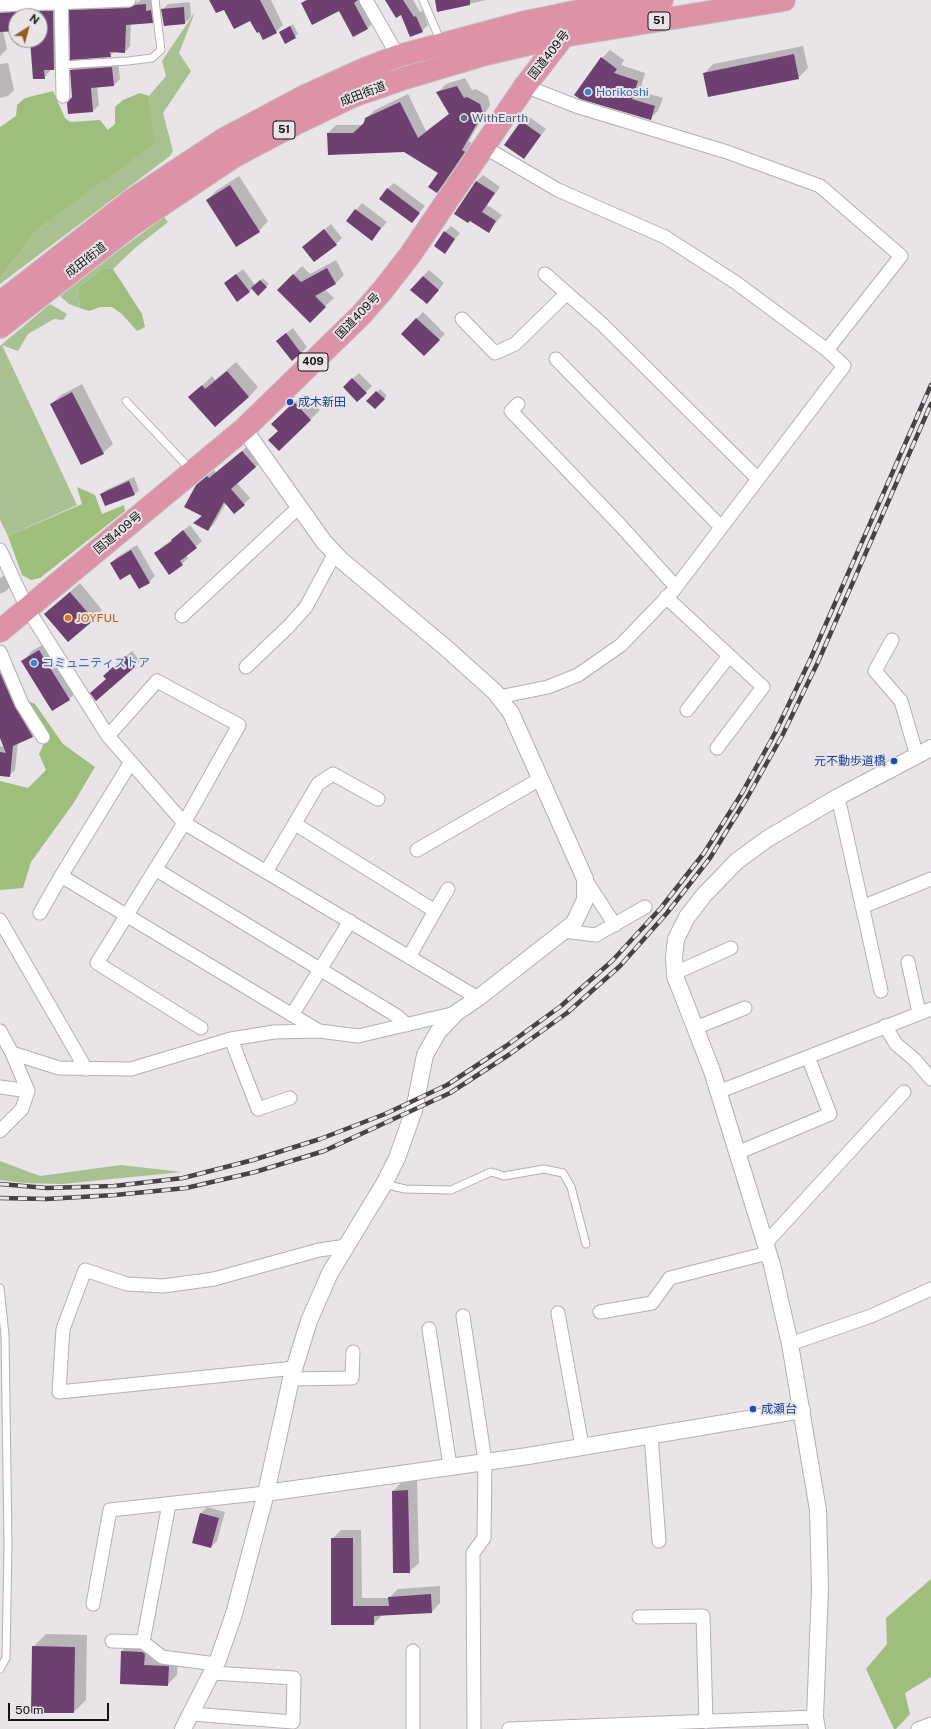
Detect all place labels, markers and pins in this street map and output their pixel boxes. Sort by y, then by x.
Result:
place label: Horikoshi [596,85,649,99]
marker: Horikoshi [583,87,593,97]
place label: WithEarth [472,111,528,125]
marker: WithEarth [459,113,469,123]
place label: 成木新田 [298,395,346,409]
marker: 成木新田 [285,397,295,407]
place label: JOYFUL [76,611,119,625]
marker: JOYFUL [63,613,73,623]
place label: コミュニティストア [42,656,150,670]
marker: コミュニティストア [29,658,39,668]
place label: 元不動歩道橋 [814,754,886,768]
marker: 元不動歩道橋 [889,756,899,766]
place label: 成瀬台 [761,1402,797,1416]
marker: 成瀬台 [748,1404,758,1414]

